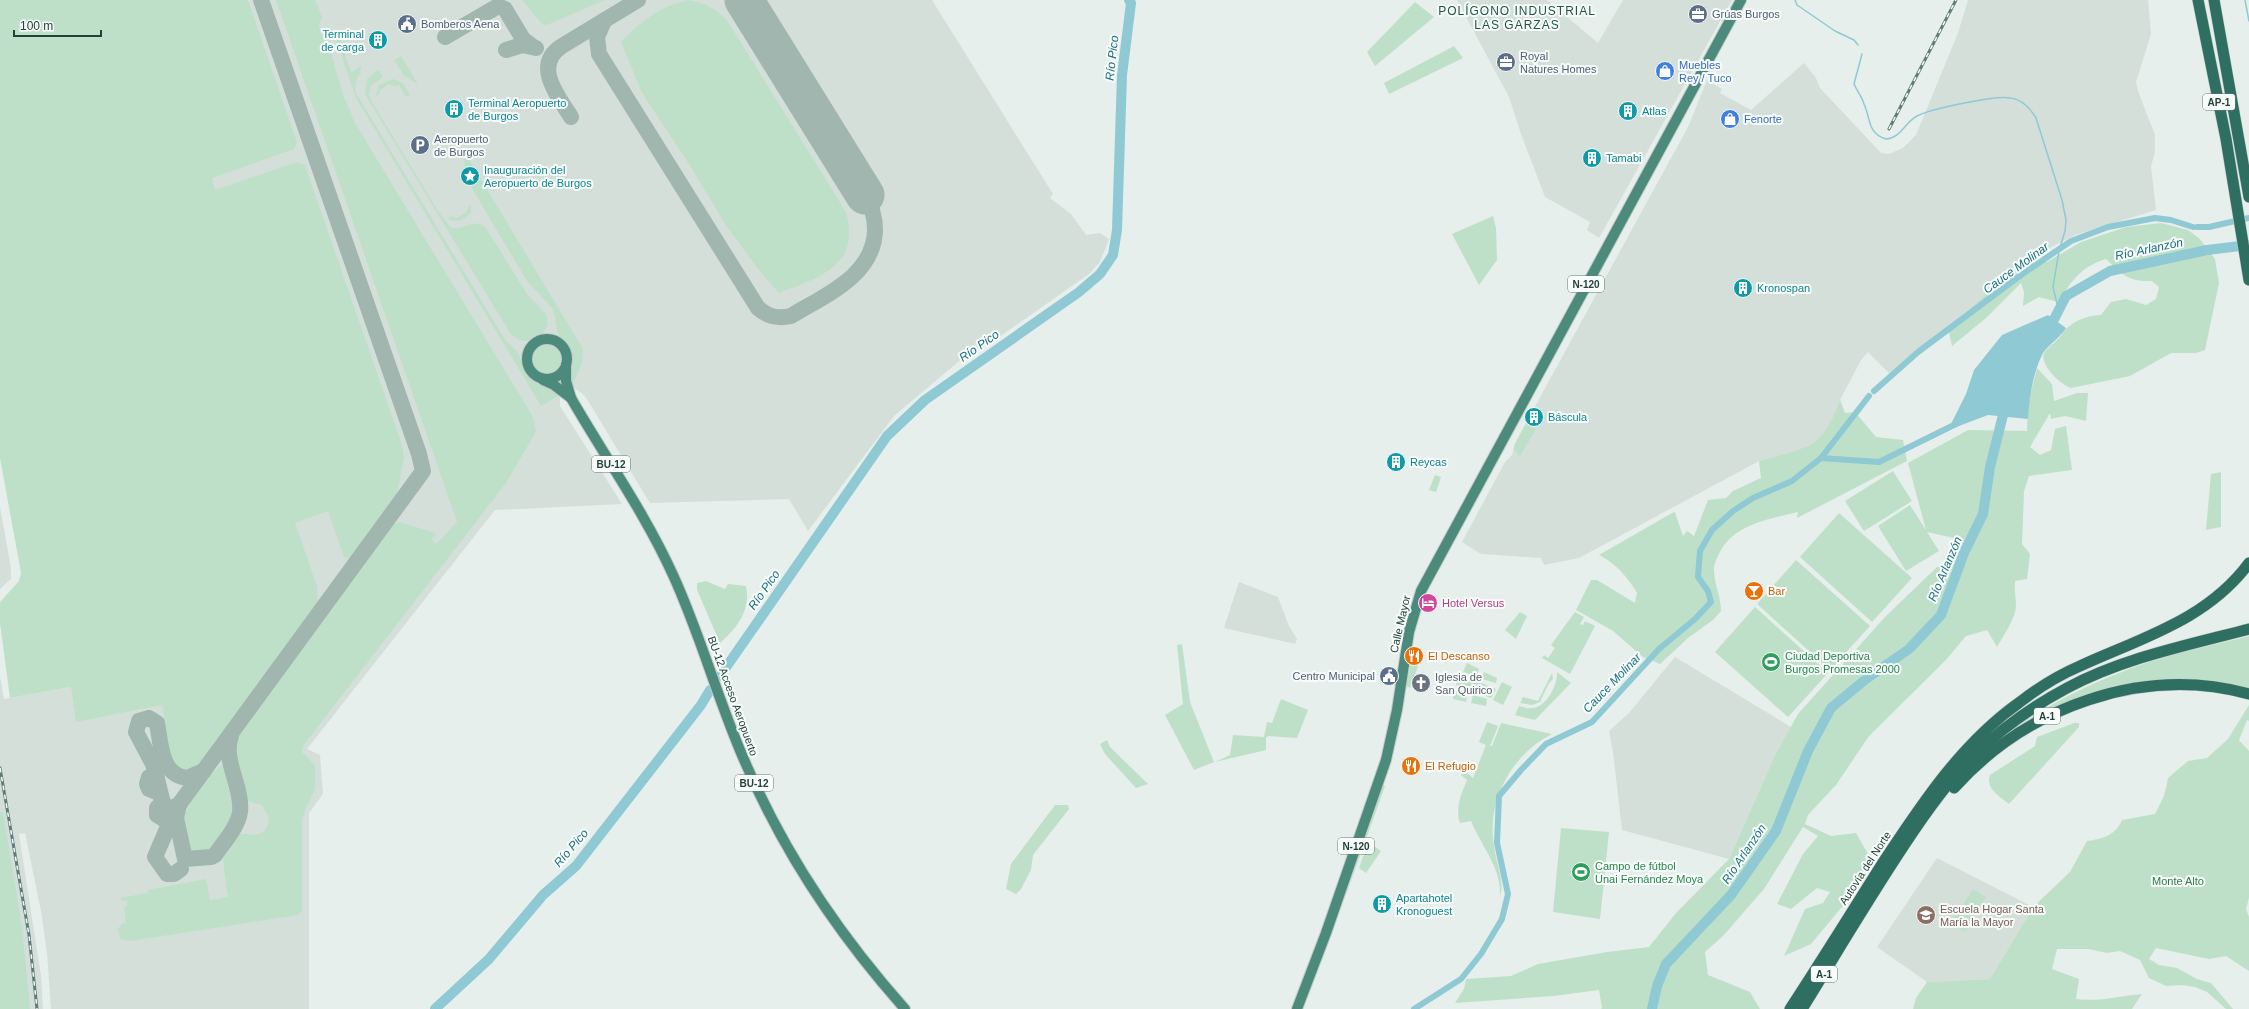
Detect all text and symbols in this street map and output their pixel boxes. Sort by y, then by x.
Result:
district label: POLÍGONO INDUSTRIAL LAS GARZAS [1438,3,1596,32]
office icon: Grúas Burgos [1687,3,1709,25]
place label: Grúas Burgos [1712,8,1780,20]
scale bar [14,12,101,38]
public building icon: Bomberos Aena [396,13,418,35]
place label: Bomberos Aena [421,18,500,30]
text: 100 m [20,19,53,33]
place label: Terminal de carga [321,28,365,53]
building icon: Terminal de carga [367,29,389,51]
water label: Río Pico [1103,34,1121,81]
place label: Royal Natures Homes [1520,50,1597,75]
office icon: Royal Natures Homes [1495,51,1517,73]
place label: Muebles Rey / Tuco [1679,59,1732,84]
shop icon: Muebles Rey / Tuco [1654,60,1676,82]
road number: AP-1 [2203,94,2235,110]
place label: Terminal Aeropuerto de Burgos [468,97,566,122]
building icon: Terminal Aeropuerto de Burgos [443,98,465,120]
building icon: Atlas [1617,100,1639,122]
place label: Atlas [1642,105,1667,117]
shop icon: Fenorte [1719,108,1741,130]
place label: Fenorte [1744,113,1782,125]
place label: Aeropuerto de Burgos [434,133,488,158]
parking icon: Aeropuerto de Burgos [409,134,431,156]
building icon: Tamabi [1581,147,1603,169]
place label: Tamabi [1606,152,1641,164]
place label: Inauguración del Aeropuerto de Burgos [484,164,592,189]
place icon: Inauguración del Aeropuerto de Burgos [459,165,481,187]
water label: Río Arlanzón [2114,235,2184,263]
water label: Cauce Molinar [1981,239,2052,296]
road number: N-120 [1568,276,1604,292]
building icon: Kronospan [1732,277,1754,299]
place label: Kronospan [1757,282,1810,294]
water label: Río Pico [956,327,1002,365]
building icon: Báscula [1523,406,1545,428]
place label: Báscula [1548,411,1588,423]
building icon: Reycas [1385,451,1407,473]
road number: BU-12 [592,456,630,472]
place label: Reycas [1410,456,1447,468]
water label: Río Arlanzón [1925,534,1965,603]
water label: Río Pico [745,567,783,613]
bar icon: Bar [1743,580,1765,602]
place label: Bar [1768,585,1785,597]
hotel icon: Hotel Versus [1417,592,1439,614]
street label: Calle Mayor [1388,594,1413,654]
place label: Hotel Versus [1442,597,1505,609]
street label: BU-12 Acceso Aeropuerto [706,634,760,758]
restaurant icon: El Descanso [1403,645,1425,667]
place label: El Descanso [1428,650,1490,662]
water label: Cauce Molinar [1580,650,1645,716]
place label: Ciudad Deportiva Burgos Promesas 2000 [1785,650,1900,675]
sports icon: Ciudad Deportiva Burgos Promesas 2000 [1760,651,1782,673]
public building icon: Centro Municipal [1378,665,1400,687]
place label: Centro Municipal [1292,670,1375,682]
place label: Iglesia de San Quirico [1435,671,1492,696]
church icon: Iglesia de San Quirico [1410,672,1432,694]
road number: A-1 [2034,708,2060,724]
restaurant icon: El Refugio [1400,755,1422,777]
place label: El Refugio [1425,760,1476,772]
road number: BU-12 [735,775,773,791]
water label: Río Arlanzón [1719,821,1769,886]
water label: Río Pico [551,826,591,870]
street label: Autovía del Norte [1837,829,1893,907]
road number: N-120 [1338,838,1374,854]
place label: Campo de fútbol Unai Fernández Moya [1595,860,1704,885]
sports icon: Campo de fútbol Unai Fernández Moya [1570,861,1592,883]
park label: Monte Alto [2152,875,2204,887]
place label: Apartahotel Kronoguest [1396,892,1452,917]
building icon: Apartahotel Kronoguest [1371,893,1393,915]
place label: Escuela Hogar Santa María la Mayor [1940,903,2045,928]
school or university icon: Escuela Hogar Santa María la Mayor [1915,904,1937,926]
road number: A-1 [1811,966,1837,982]

